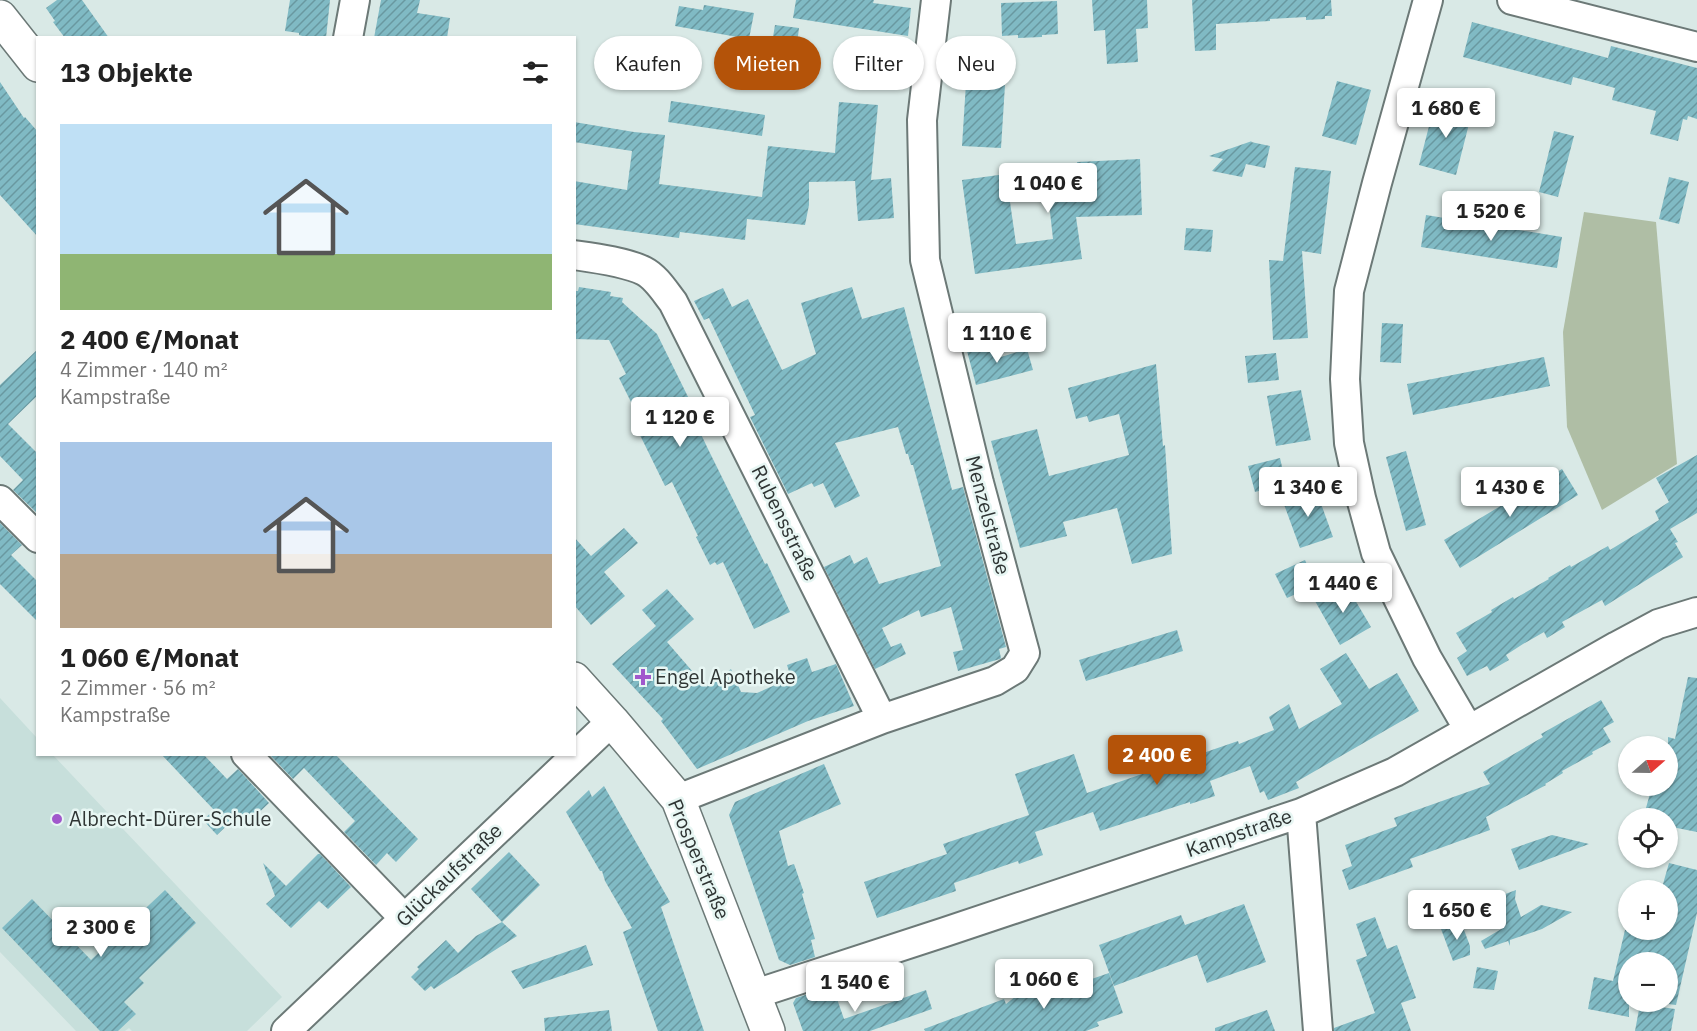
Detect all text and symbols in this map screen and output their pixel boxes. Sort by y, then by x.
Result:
chip: Kaufen [594,36,702,90]
chip: Mieten [714,36,821,90]
chip: Filter [833,36,924,90]
chip: Neu [936,36,1016,90]
text: 13 Objekte [60,55,193,89]
icon: filters [519,56,552,89]
pin: 1 680 € [1391,88,1501,139]
text: 1 680 € [1411,94,1481,121]
icon: home [252,163,360,271]
pin: 1 040 € [993,163,1103,214]
text: 1 040 € [1013,169,1083,196]
pin: 1 520 € [1436,191,1546,242]
text: 1 520 € [1456,197,1526,224]
pin: 1 110 € [942,313,1052,364]
text: 1 110 € [962,319,1032,346]
text: 2 400 €/Monat [60,322,239,356]
text: 4 Zimmer · 140 m² [60,356,228,383]
text: Kampstraße [60,383,170,410]
pin: 1 120 € [625,397,735,448]
text: 1 120 € [645,403,715,430]
street label: Menzelstraße [960,452,1017,578]
street label: Rubensstraße [746,460,825,585]
pin: 1 340 € [1253,467,1363,518]
pin: 1 430 € [1455,467,1565,518]
text: 1 340 € [1273,473,1343,500]
text: 1 430 € [1475,473,1545,500]
icon: home [252,481,360,589]
pin: 1 440 € [1288,563,1398,614]
text: 1 440 € [1308,569,1378,596]
text: 1 060 €/Monat [60,640,239,674]
place label: Engel Apotheke [655,663,796,690]
marker: Engel Apotheke [636,670,650,684]
text: 2 Zimmer · 56 m² [60,674,216,701]
text: Kampstraße [60,701,170,728]
pin: 2 400 € [1102,735,1212,786]
north arrow [1618,736,1678,796]
map controls [1618,736,1678,1012]
text: 2 400 € [1122,741,1192,768]
street label: Prosperstraße [662,794,737,923]
street label: Kampstraße [1182,802,1295,863]
place label: Albrecht-Dürer-Schule [69,805,271,832]
button: locate [1618,808,1678,868]
marker: Albrecht-Dürer-Schule [50,812,64,826]
street label: Glückaufstraße [390,817,508,932]
button: + [1618,880,1678,940]
pin: 1 650 € [1402,890,1512,941]
text: 1 650 € [1422,896,1492,923]
pin: 2 300 € [46,907,156,958]
text: 2 300 € [66,913,136,940]
button: − [1618,952,1678,1012]
pin: 1 060 € [989,959,1099,1010]
pin: 1 540 € [800,962,910,1013]
text: 1 060 € [1009,965,1079,992]
text: 1 540 € [820,968,890,995]

